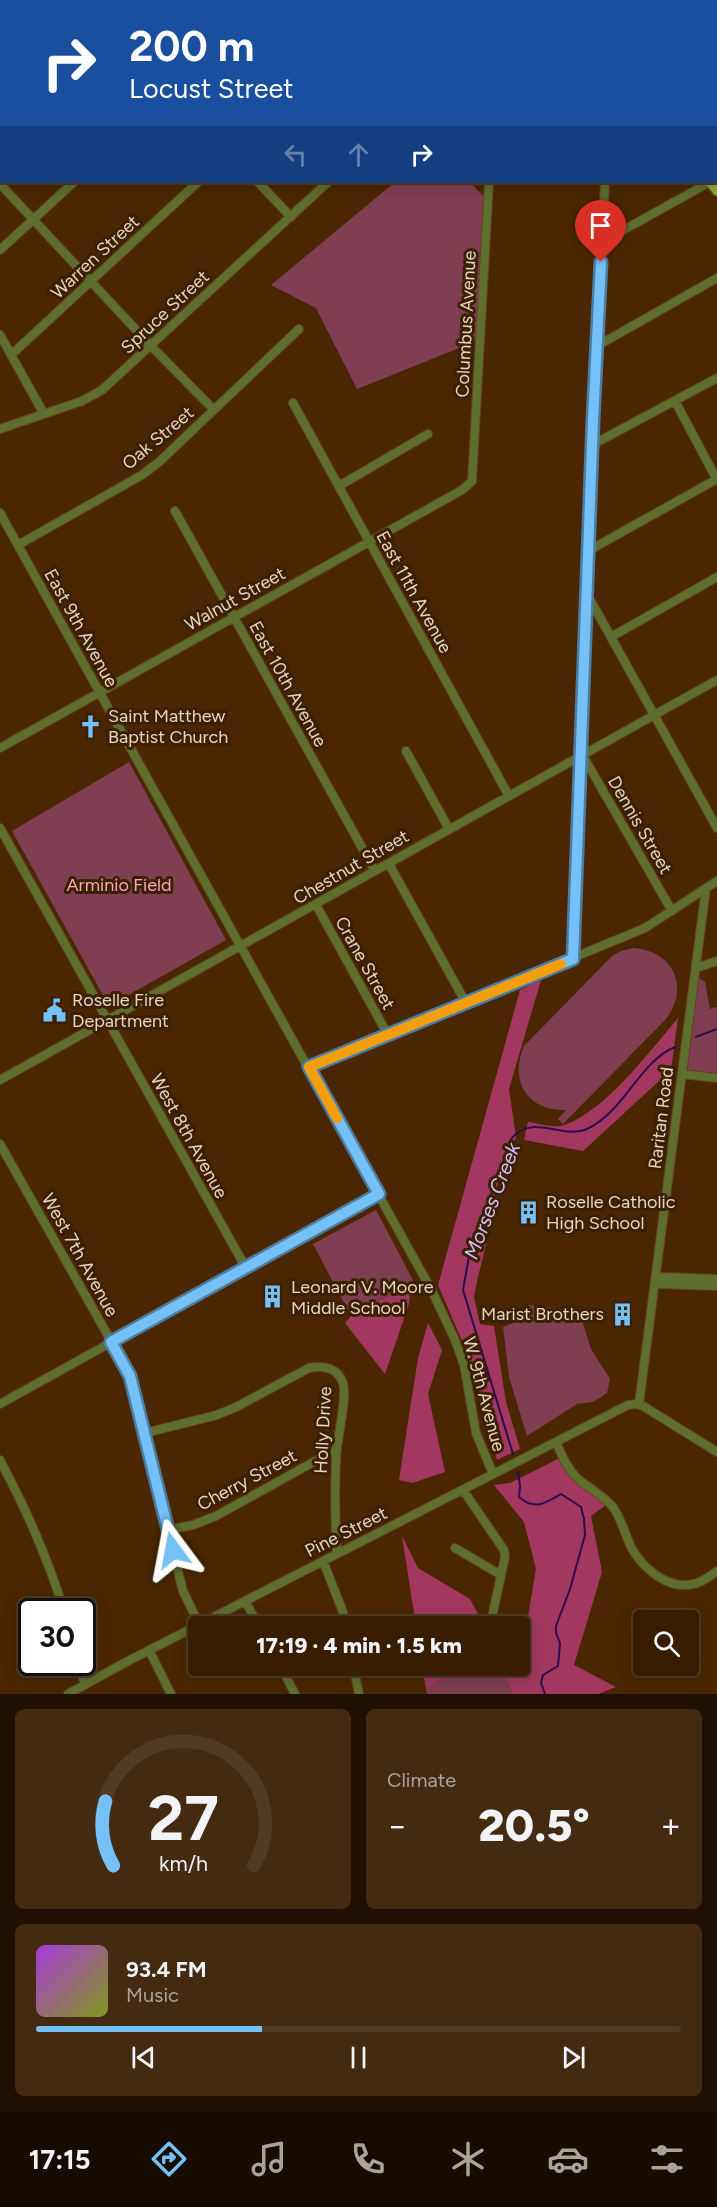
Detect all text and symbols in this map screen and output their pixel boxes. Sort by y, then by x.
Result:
text: 200 m [129,21,254,72]
icon: right [30,24,108,102]
text: Locust Street [129,72,293,105]
icon: left [279,138,312,171]
icon: ahead [342,138,375,171]
icon: right [405,138,438,171]
pin [575,200,626,262]
icon: arrive [584,209,617,242]
street label: Warren Street [46,210,144,303]
street label: Columbus Avenue [451,250,481,398]
street label: Spruce Street [116,266,214,358]
street label: Oak Street [118,402,198,474]
street label: East 11th Avenue [371,527,457,657]
street label: Walnut Street [181,562,289,636]
street label: East 9th Avenue [39,565,123,691]
street label: East 10th Avenue [244,617,332,751]
place label: Saint Matthew Baptist Church [108,705,228,748]
church icon: Saint Matthew Baptist Church [77,713,103,739]
street label: Dennis Street [603,772,677,878]
street label: Chestnut Street [289,825,413,909]
park label: Arminio Field [66,874,172,896]
street label: Crane Street [330,913,400,1014]
place label: Roselle Fire Department [72,989,169,1032]
public building icon: Roselle Fire Department [41,997,67,1023]
street label: Raritan Road [644,1066,678,1170]
street label: West 8th Avenue [146,1070,232,1202]
water label: Morses Creek [459,1138,526,1263]
street label: West 7th Avenue [37,1189,123,1321]
place label: Roselle Catholic High School [546,1191,676,1234]
building icon: Roselle Catholic High School [515,1199,541,1225]
place label: Leonard V. Moore Middle School [291,1276,434,1319]
building icon: Leonard V. Moore Middle School [260,1284,286,1310]
building icon: Marist Brothers [609,1301,635,1327]
place label: Marist Brothers [481,1303,604,1325]
street label: W. 9th Avenue [458,1334,510,1454]
street label: Holly Drive [310,1386,336,1474]
street label: Cherry Street [194,1445,301,1515]
street label: Pine Street [301,1502,391,1562]
position arrow [141,1518,205,1582]
speed limit sign: 30 [18,1598,96,1676]
map controls [633,1610,699,1676]
button: search [633,1610,699,1676]
text: 17:19 · 4 min · 1.5 km [256,1632,462,1659]
text: Climate [387,1768,456,1792]
text: 27 [148,1781,218,1856]
text: 20.5° [478,1798,590,1852]
text: − [387,1806,408,1845]
text: + [660,1806,681,1845]
text: km/h [159,1851,207,1876]
text: 93.4 FM [126,1956,207,1983]
text: Music [126,1983,179,2007]
icon: previous [127,2041,160,2074]
icon: pause [342,2041,375,2074]
icon: next [557,2041,590,2074]
icon: directions [148,2138,190,2180]
icon: music [248,2138,290,2180]
icon: phone [347,2138,389,2180]
icon: climate [447,2138,489,2180]
icon: car [547,2138,589,2180]
icon: filters [646,2138,688,2180]
text: 17:15 [29,2143,90,2176]

